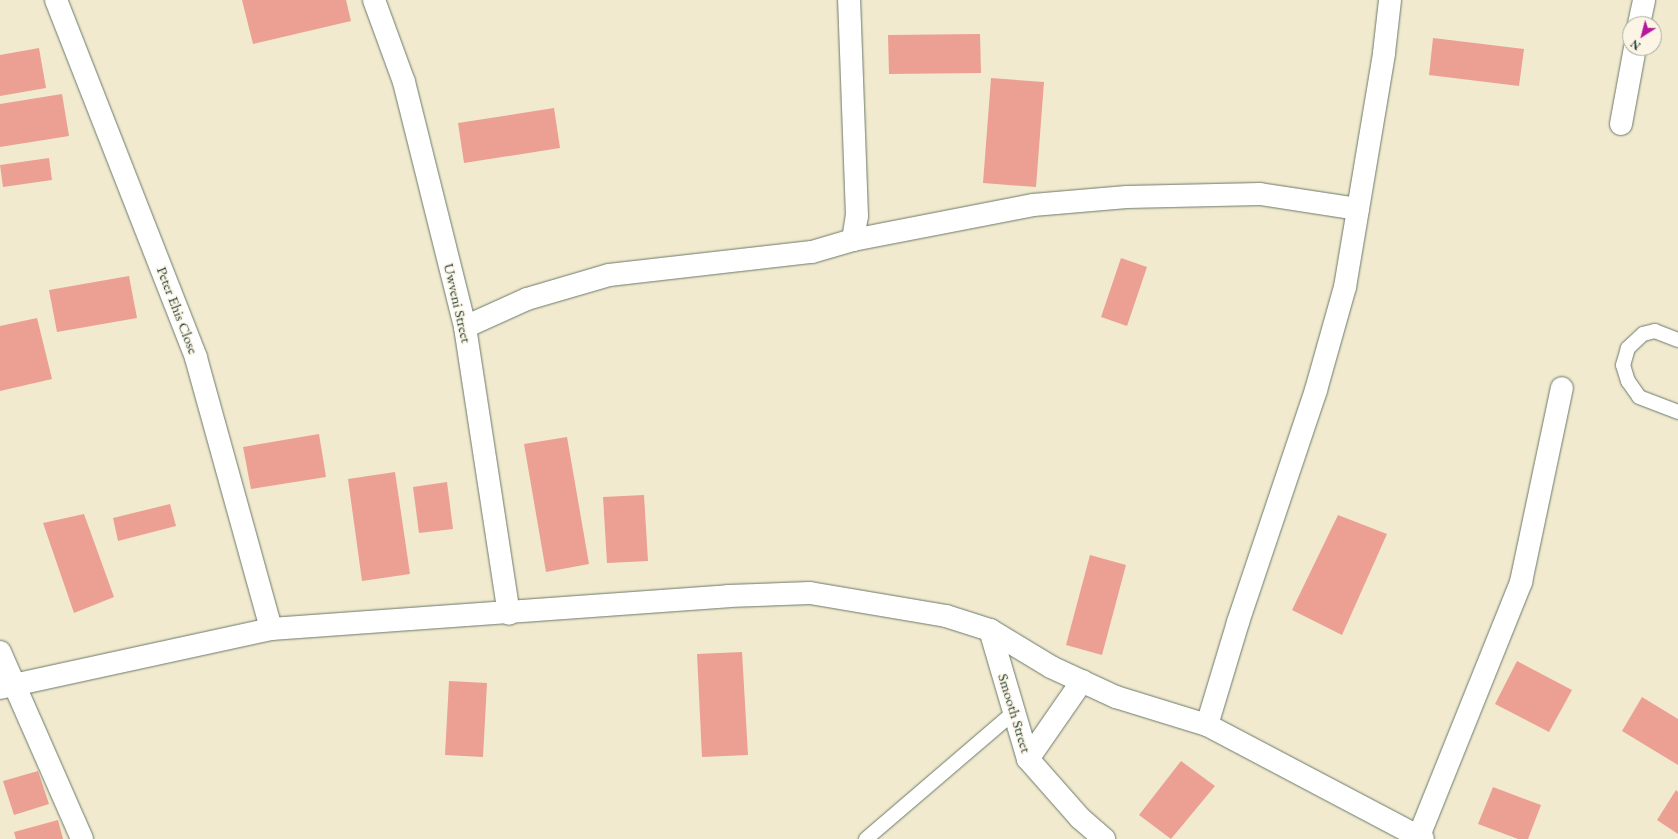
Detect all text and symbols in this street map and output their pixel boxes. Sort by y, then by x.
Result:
north arrow [1622,16,1662,56]
text: N [1628,37,1643,53]
street label: Uwveni Street [440,262,476,344]
street label: Peter Ehis Close [153,264,203,356]
street label: Smooth Street [994,671,1036,755]

